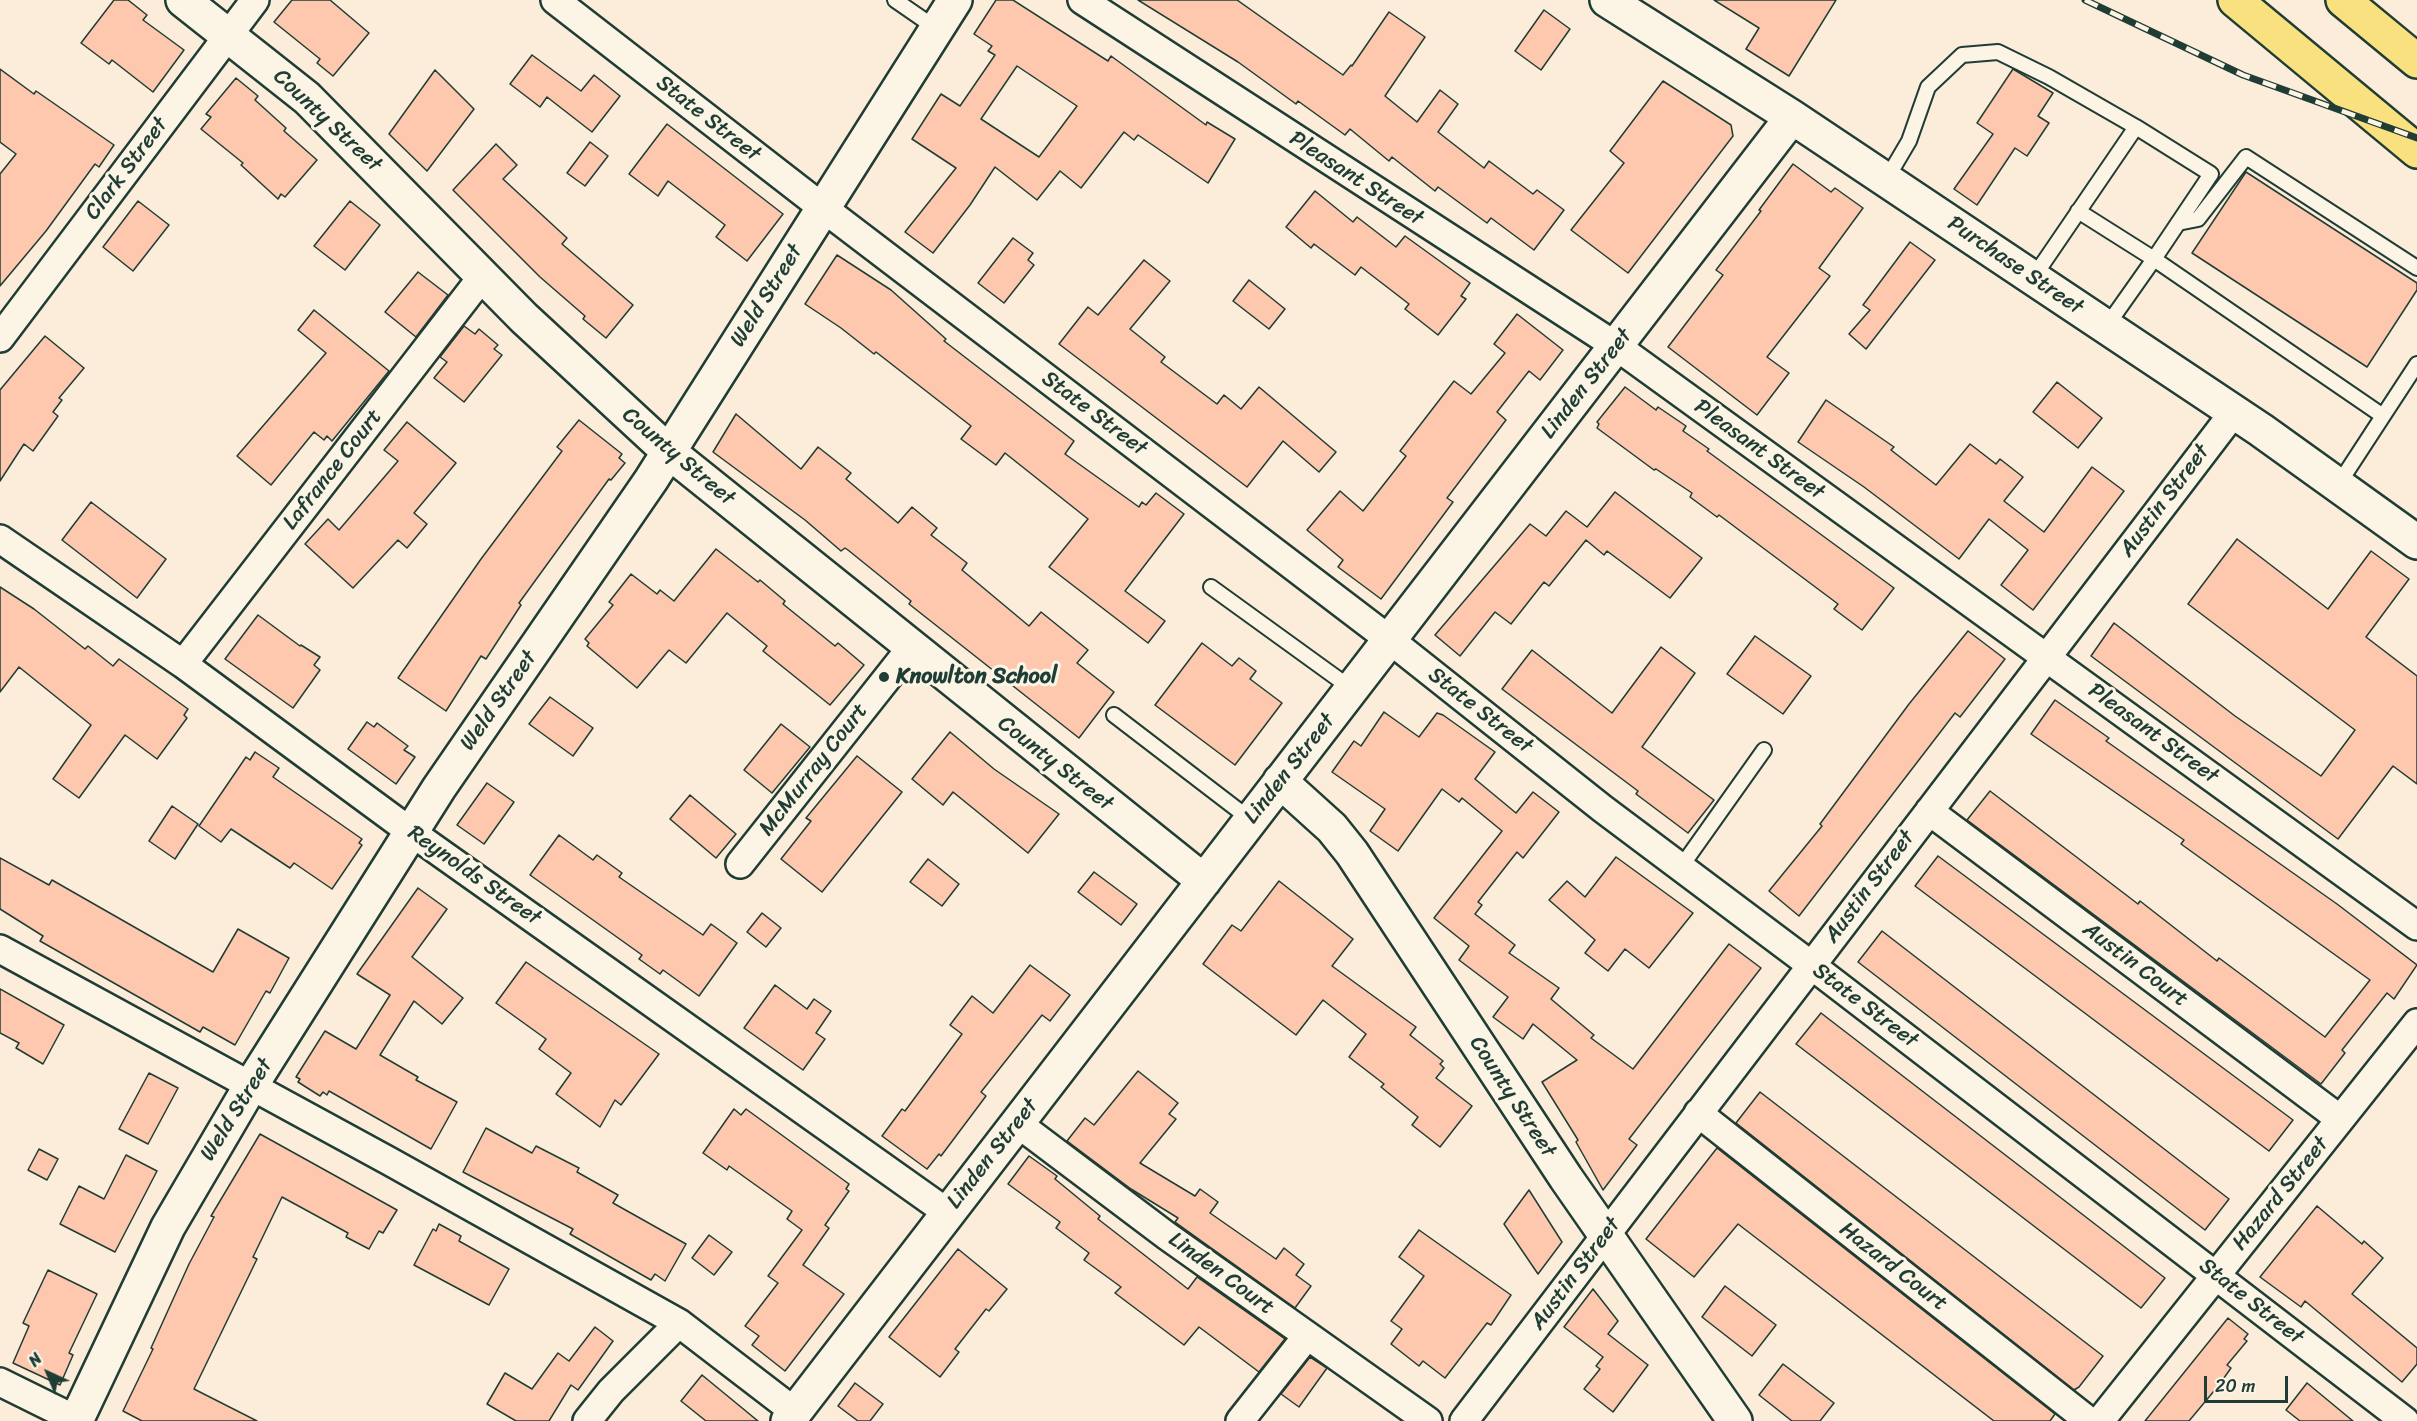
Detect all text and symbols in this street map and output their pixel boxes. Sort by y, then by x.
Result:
street label: County Street [267,64,387,178]
street label: State Street [651,70,765,168]
street label: Clark Street [80,113,174,225]
street label: Pleasant Street [1284,126,1428,232]
street label: Purchase Street [1942,211,2088,321]
street label: Weld Street [725,240,809,352]
street label: Linden Street [1536,324,1638,444]
street label: State Street [1036,366,1152,462]
street label: Pleasant Street [1689,394,1829,506]
street label: County Street [616,402,740,512]
street label: Lafrance Court [278,405,388,535]
street label: Austin Street [2114,440,2216,562]
street label: Weld Street [455,646,543,756]
street label: State Street [1423,662,1537,760]
place label: Knowlton School [896,664,1057,690]
marker: Knowlton School [877,670,891,684]
street label: Pleasant Street [2083,678,2223,790]
street label: McMurray Court [754,698,874,842]
street label: Linden Street [1239,709,1341,829]
street label: County Street [992,711,1118,817]
street label: Reynolds Street [402,820,546,932]
street label: Austin Street [1819,826,1921,948]
street label: Austin Court [2077,917,2193,1013]
street label: State Street [1807,958,1923,1054]
street label: County Street [1463,1031,1561,1163]
street label: Weld Street [195,1054,279,1166]
street label: Linden Street [942,1094,1044,1214]
street label: Hazard Street [2227,1132,2335,1256]
street label: Austin Street [1525,1213,1627,1335]
street label: Hazard Court [1834,1217,1952,1317]
street label: Linden Court [1163,1227,1279,1321]
street label: State Street [2194,1253,2308,1351]
north arrow [18,1343,78,1403]
text: N [21,1345,49,1374]
scale bar [2207,1364,2291,1402]
text: 20 m [2215,1370,2255,1402]

